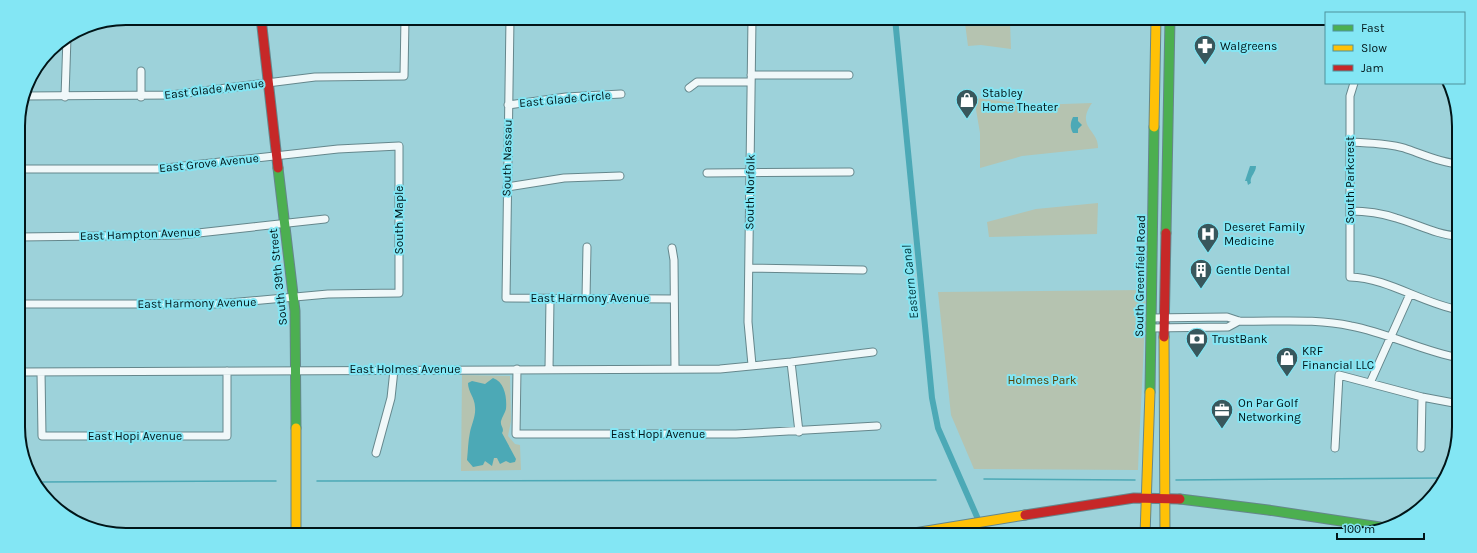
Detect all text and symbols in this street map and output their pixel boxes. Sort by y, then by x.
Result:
legend [1325,12,1465,84]
text: Fast [1361,21,1385,35]
pharmacy icon: Walgreens [1192,33,1218,66]
place label: Walgreens [1220,39,1277,53]
text: Slow [1361,41,1387,55]
text: Jam [1361,61,1384,75]
street label: East Glade Avenue [163,76,265,102]
place label: Stabley Home Theater [982,86,1059,114]
shop icon: Stabley Home Theater [954,87,980,120]
street label: East Glade Circle [519,88,611,110]
street label: South Nassau [499,119,515,197]
street label: South Parkcrest [1343,136,1357,224]
street label: East Grove Avenue [158,151,260,175]
street label: South Norfolk [742,154,758,230]
street label: South Maple [392,186,406,255]
street label: South Greenfield Road [1132,215,1148,337]
place label: Deseret Family Medicine [1224,220,1305,248]
hospital icon: Deseret Family Medicine [1195,221,1221,254]
street label: East Hampton Avenue [80,225,200,243]
street label: South 39th Street [266,227,290,326]
water label: Eastern Canal [899,244,921,320]
building icon: Gentle Dental [1188,257,1214,290]
place label: Gentle Dental [1216,263,1290,277]
street label: East Harmony Avenue [531,291,649,305]
street label: East Harmony Avenue [137,295,257,311]
bank icon: TrustBank [1184,326,1210,359]
place label: TrustBank [1212,332,1268,346]
place label: KRF Financial LLC [1302,344,1374,372]
shop icon: KRF Financial LLC [1274,345,1300,378]
street label: East Holmes Avenue [350,362,461,376]
park label: Holmes Park [1008,373,1077,387]
place label: On Par Golf Networking [1238,396,1301,424]
office icon: On Par Golf Networking [1209,397,1235,430]
street label: East Hopi Avenue [611,427,705,441]
street label: East Hopi Avenue [88,429,182,443]
scale bar [1337,515,1424,541]
text: 100 m [1343,522,1375,536]

